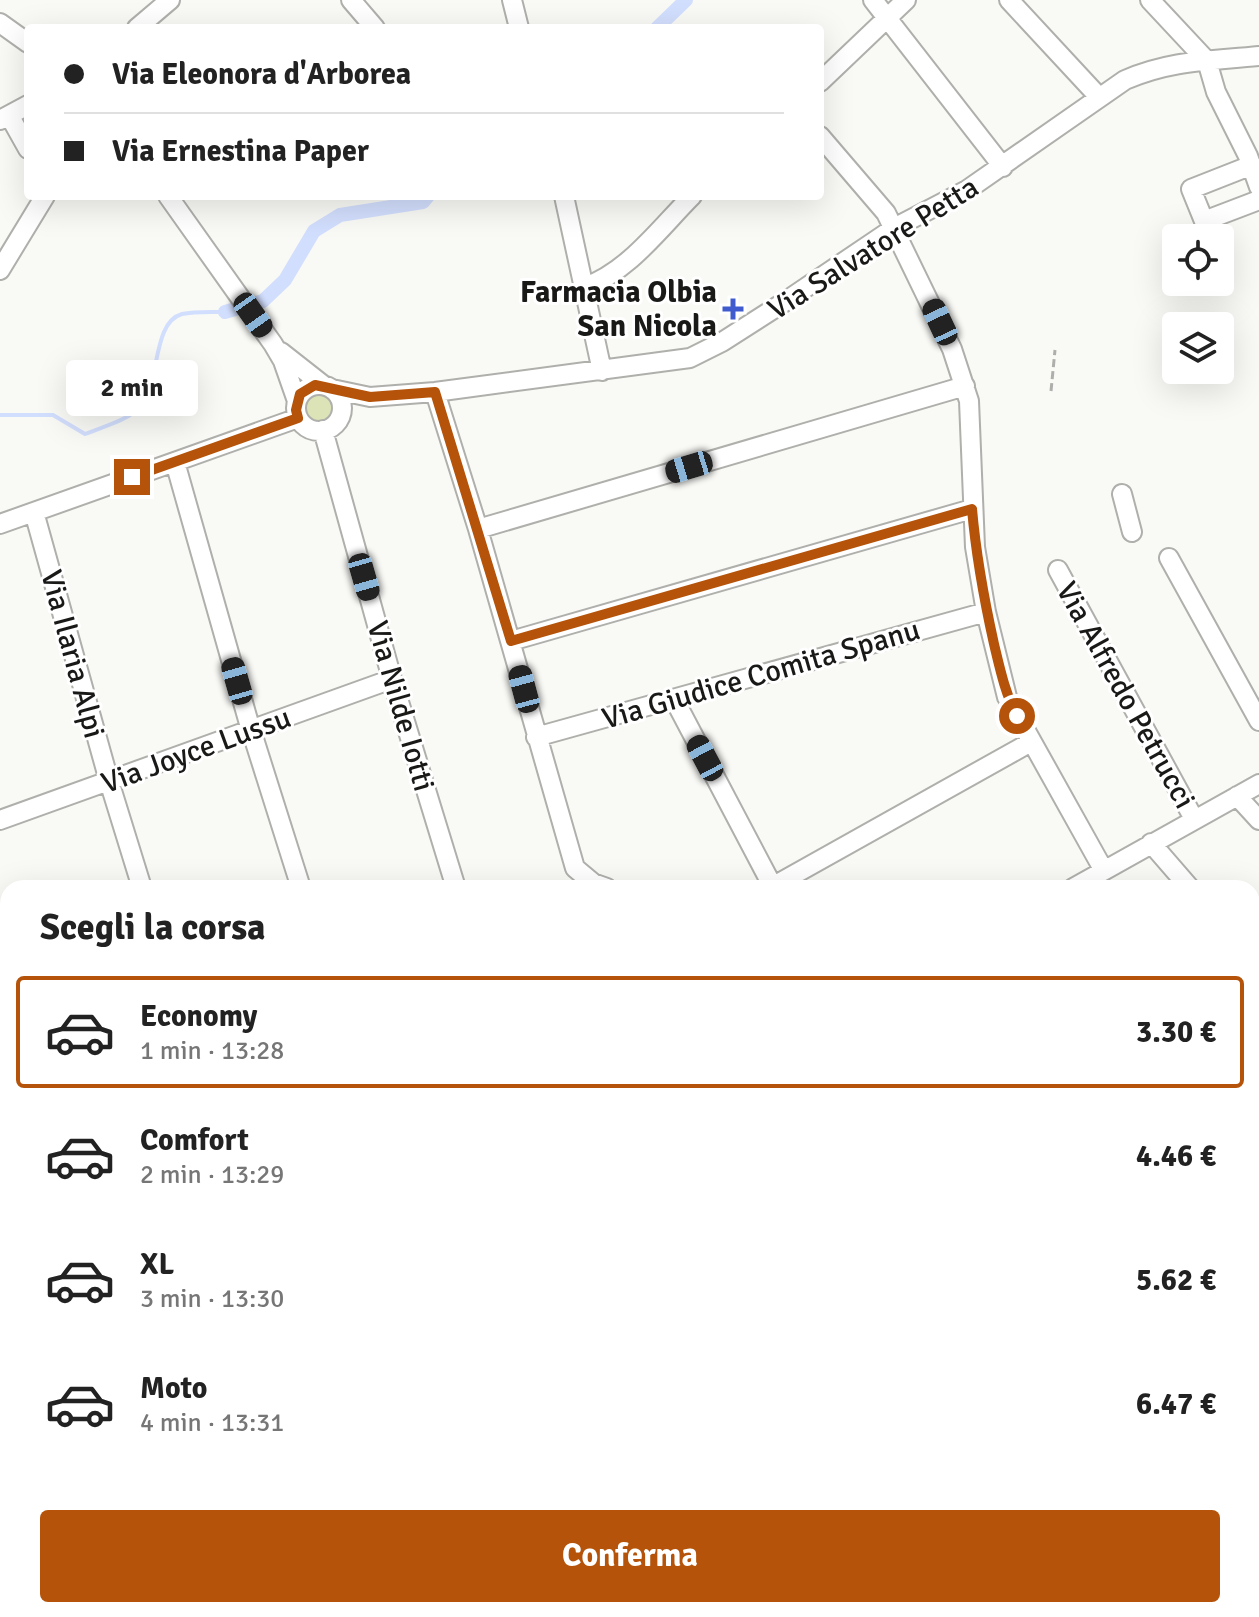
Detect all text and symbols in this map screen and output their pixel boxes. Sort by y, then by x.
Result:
text: Via Eleonora d'Arborea [112,56,411,93]
text: Via Ernestina Paper [112,133,369,170]
street label: Via Salvatore Petta [761,169,985,328]
map controls [1162,224,1234,384]
button: locate [1162,224,1234,296]
place label: Farmacia Olbia San Nicola [520,274,717,345]
car [229,288,277,342]
car [919,295,961,349]
marker: Farmacia Olbia San Nicola [724,300,742,318]
button: layers [1162,312,1234,384]
callout: 2 min [66,361,198,417]
text: 2 min [101,372,163,404]
car [663,449,715,485]
route end [114,459,150,495]
car [346,551,382,603]
street label: Via Ilaria Alpi [32,566,113,742]
street label: Via Alfredo Petrucci [1048,575,1203,815]
street label: Via Giudice Comita Spanu [598,611,924,738]
street label: Via Nilde Iotti [359,617,442,796]
car [219,655,255,707]
car [506,663,542,715]
route start [999,698,1035,734]
street label: Via Joyce Lussu [96,699,296,802]
car [683,731,727,785]
text: Scegli la corsa [40,905,266,950]
icon: car [44,996,116,1068]
text: Economy [140,998,257,1035]
text: 3.30 € [1136,1014,1216,1051]
text: 1 min · 13:28 [140,1035,284,1067]
icon: car [44,1120,116,1192]
text: Comfort [140,1122,249,1159]
text: 4.46 € [1136,1138,1216,1175]
text: 2 min · 13:29 [140,1159,284,1191]
icon: car [44,1244,116,1316]
text: XL [140,1246,174,1283]
text: 5.62 € [1136,1262,1216,1299]
text: 3 min · 13:30 [140,1283,284,1315]
icon: car [44,1368,116,1440]
text: Moto [140,1370,207,1407]
text: 6.47 € [1136,1386,1216,1423]
text: 4 min · 13:31 [140,1407,284,1439]
button: Conferma [40,1510,1220,1602]

